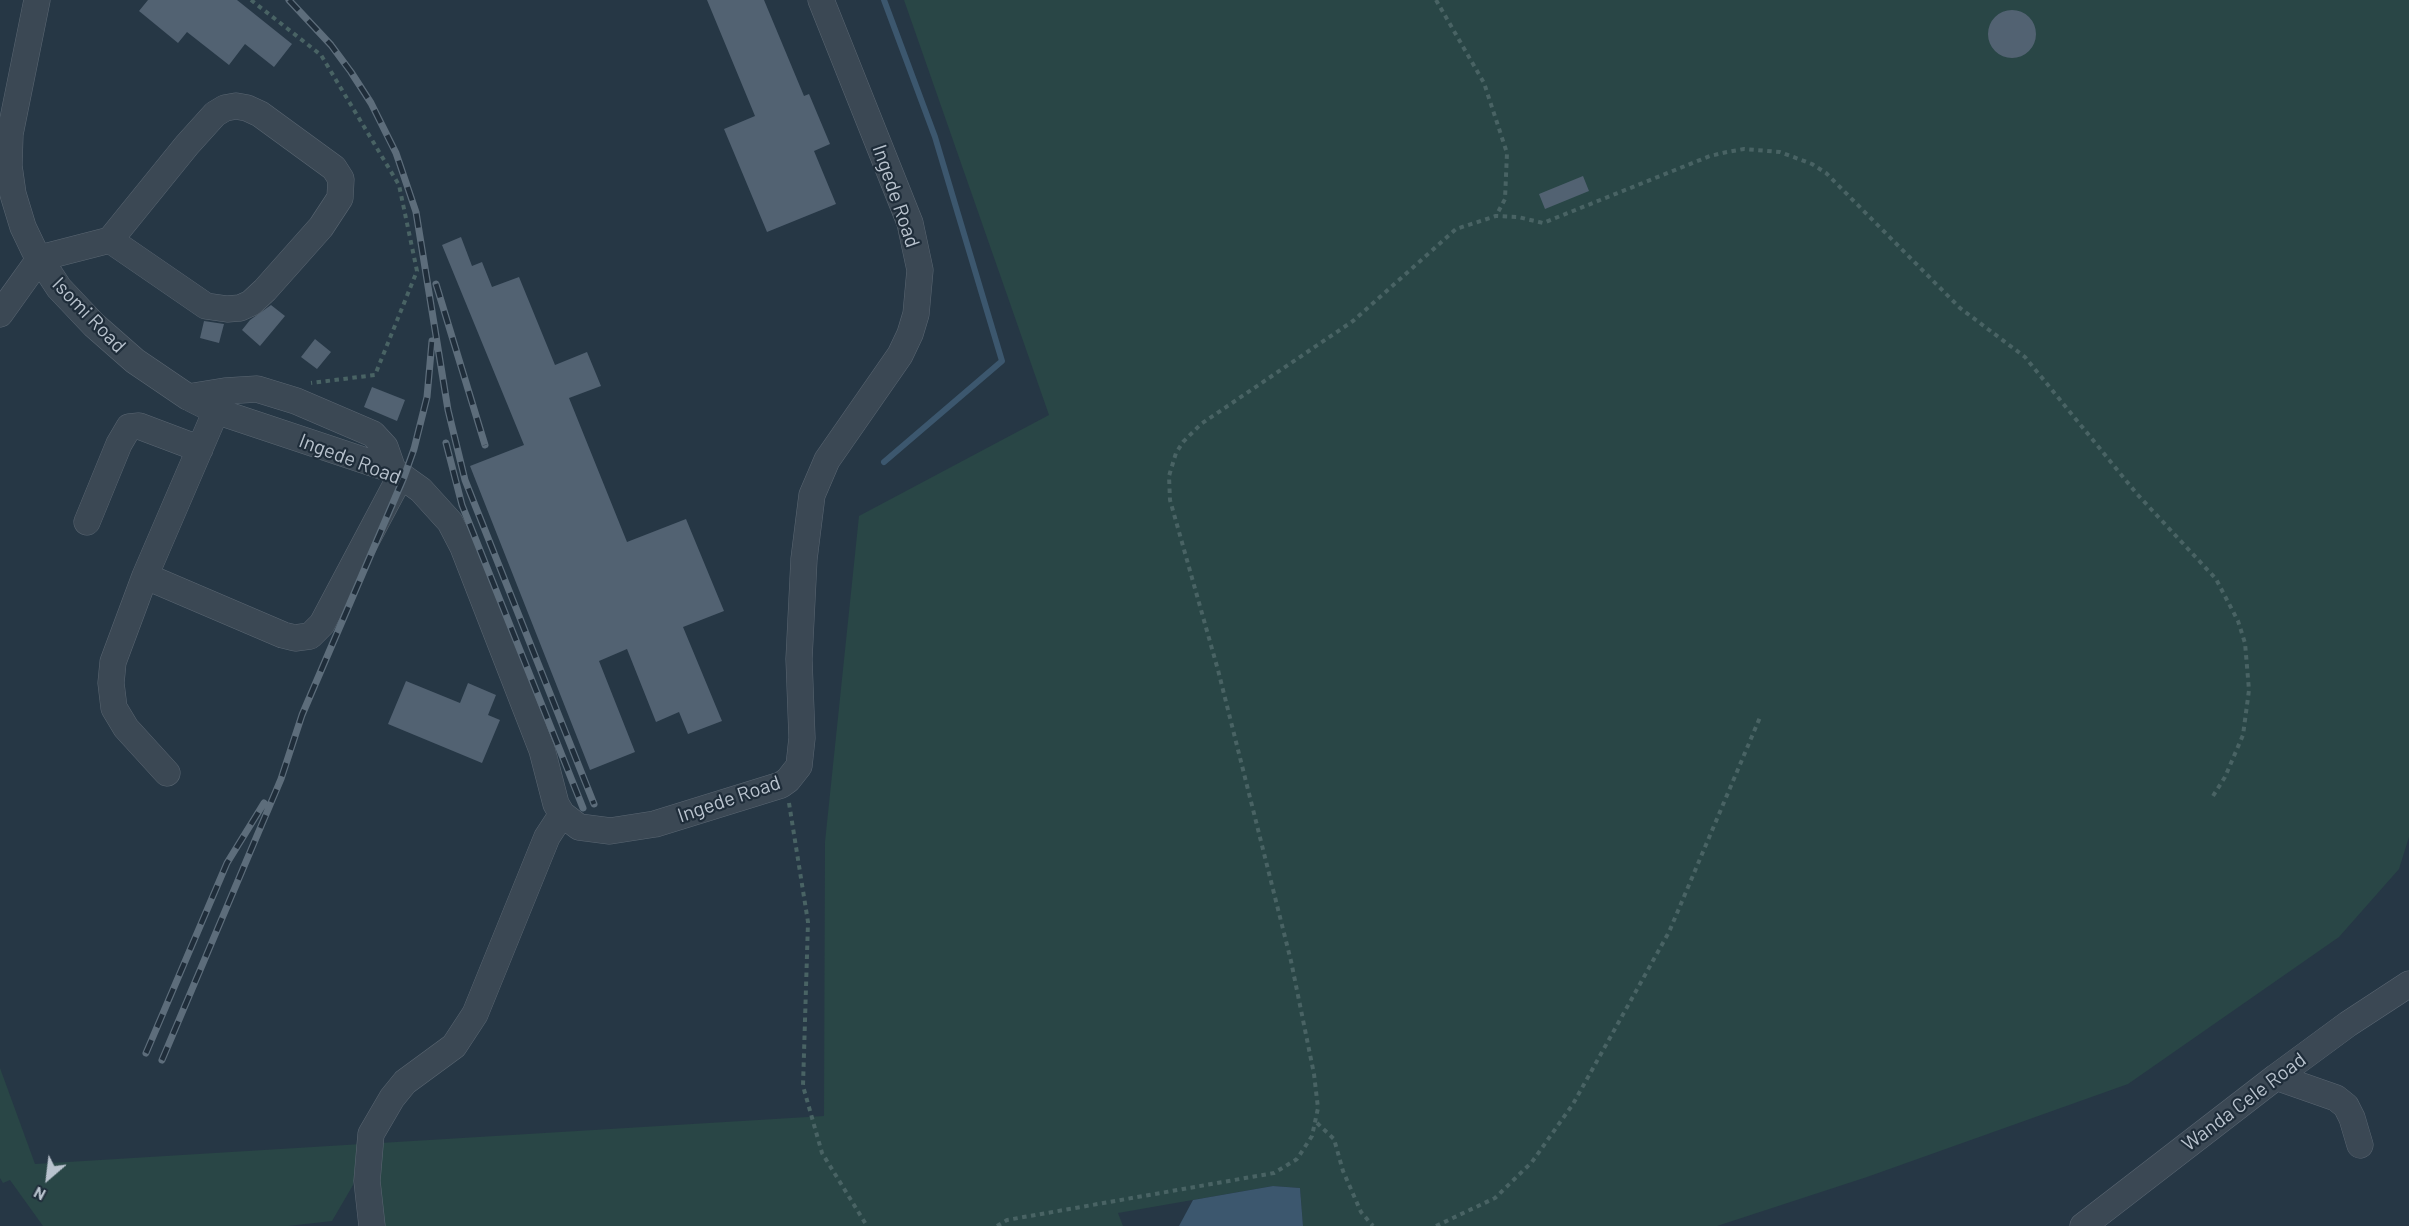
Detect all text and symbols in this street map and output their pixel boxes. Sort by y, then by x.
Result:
street label: Ingede Road [867,141,925,251]
street label: Isomi Road [47,272,131,358]
street label: Ingede Road [296,429,404,489]
street label: Ingede Road [674,770,784,828]
street label: Wanda Cele Road [2177,1048,2311,1156]
north arrow [18,1148,78,1208]
text: N [30,1183,48,1205]

